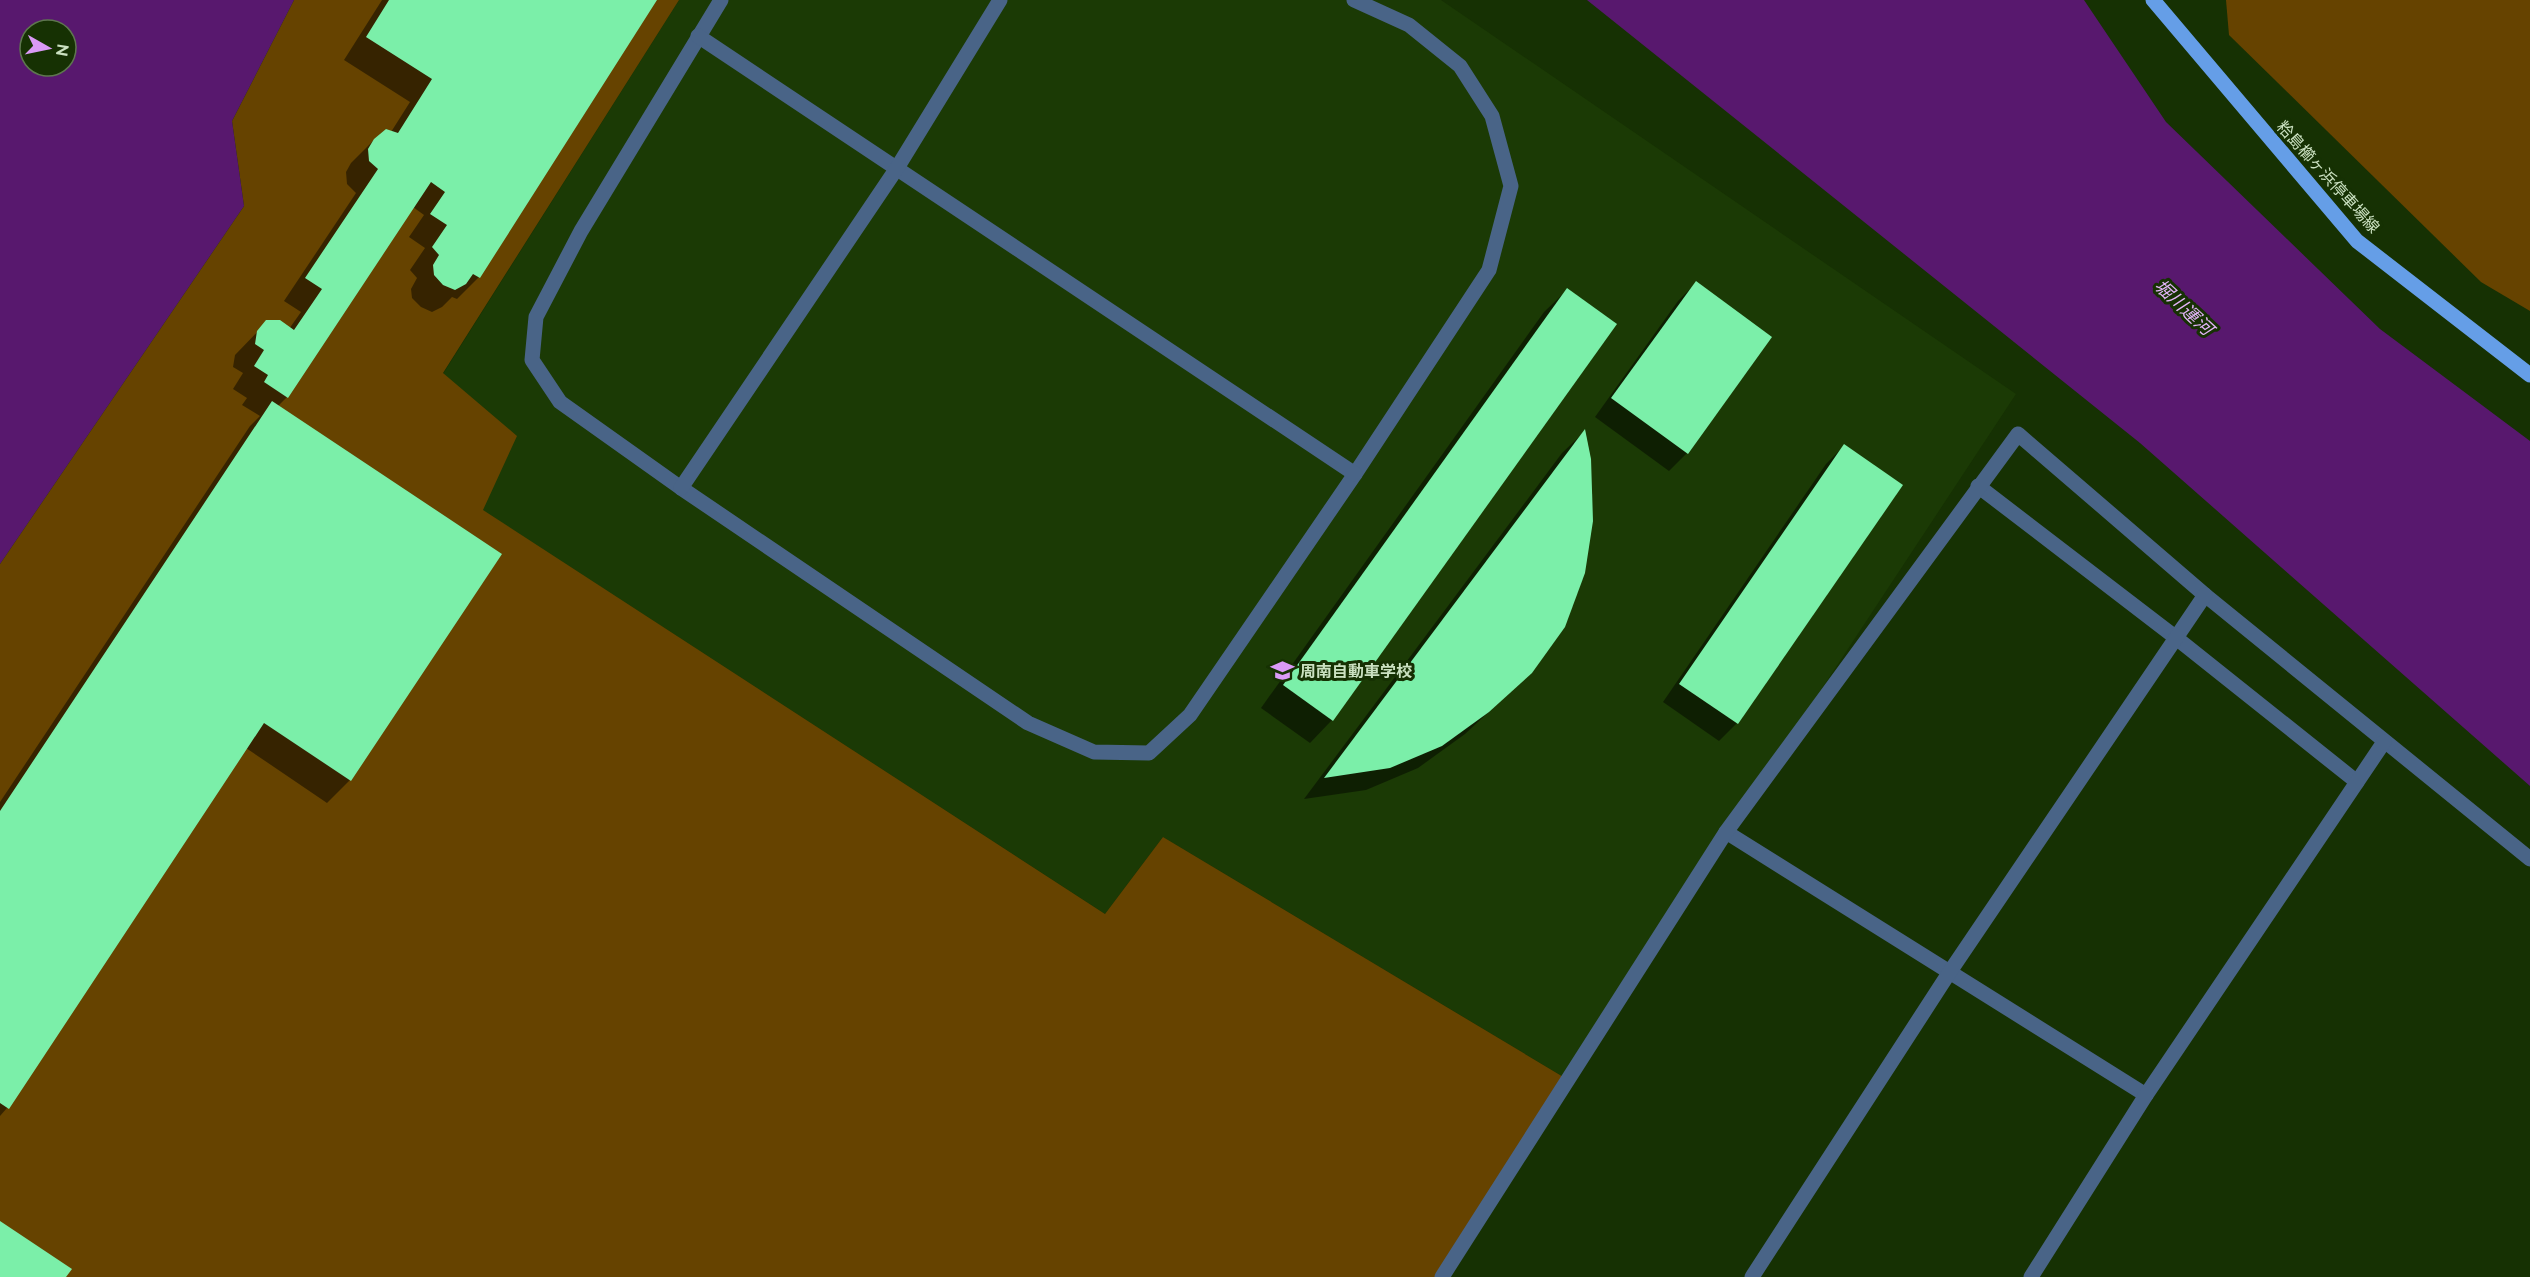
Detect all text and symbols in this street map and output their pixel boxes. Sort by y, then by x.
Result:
north arrow [18,18,78,78]
text: N [52,43,73,58]
street label: 粭島櫛ヶ浜停車場線 [2273,117,2383,237]
water label: 堀川運河 [2151,275,2220,341]
school or university icon: 周南自動車学校 [1269,658,1295,684]
place label: 周南自動車学校 [1300,662,1412,681]

